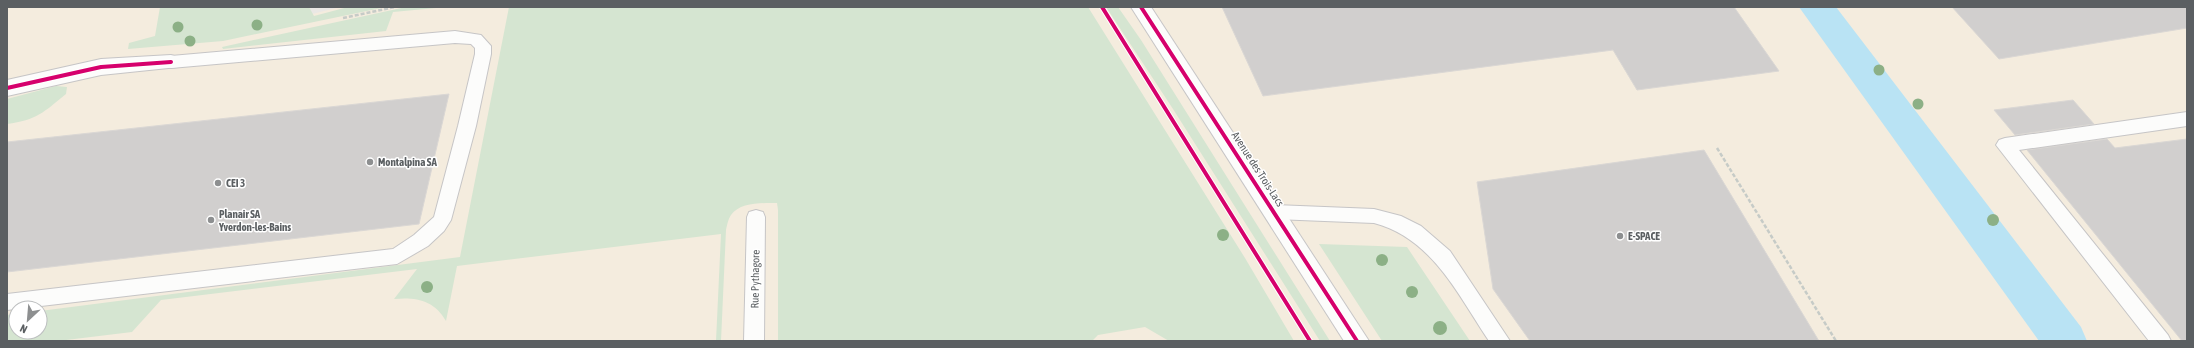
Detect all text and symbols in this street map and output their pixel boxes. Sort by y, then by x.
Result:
street label: Avenue des Trois-Lacs [1229,129,1287,209]
place label: Montalpina SA [378,156,437,168]
marker: Montalpina SA [365,157,375,167]
place label: CEI 3 [226,177,245,189]
marker: CEI 3 [213,178,223,188]
place label: Planair SA Yverdon-les-Bains [218,208,291,233]
marker: Planair SA Yverdon-les-Bains [206,215,216,225]
place label: E-SPACE [1628,230,1660,242]
marker: E-SPACE [1615,231,1625,241]
street label: Rue Pythagore [748,250,762,308]
north arrow [8,300,48,340]
text: N [18,322,29,336]

